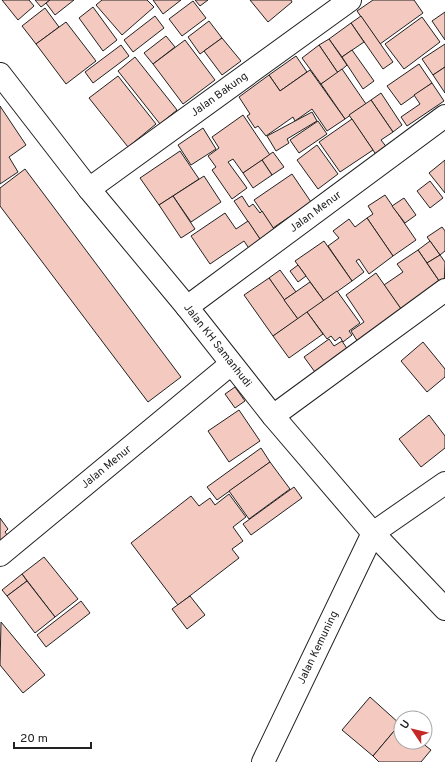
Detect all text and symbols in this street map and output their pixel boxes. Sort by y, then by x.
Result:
street label: Jalan Bakung [188,69,251,120]
street label: Jalan Menur [287,188,345,236]
street label: Jalan KH Samanhudi [180,301,255,390]
street label: Jalan Menur [78,442,135,492]
street label: Jalan Kemuning [294,609,342,686]
north arrow [393,710,433,750]
text: U [398,718,414,732]
scale bar [14,724,91,750]
text: 20 m [20,731,48,747]

